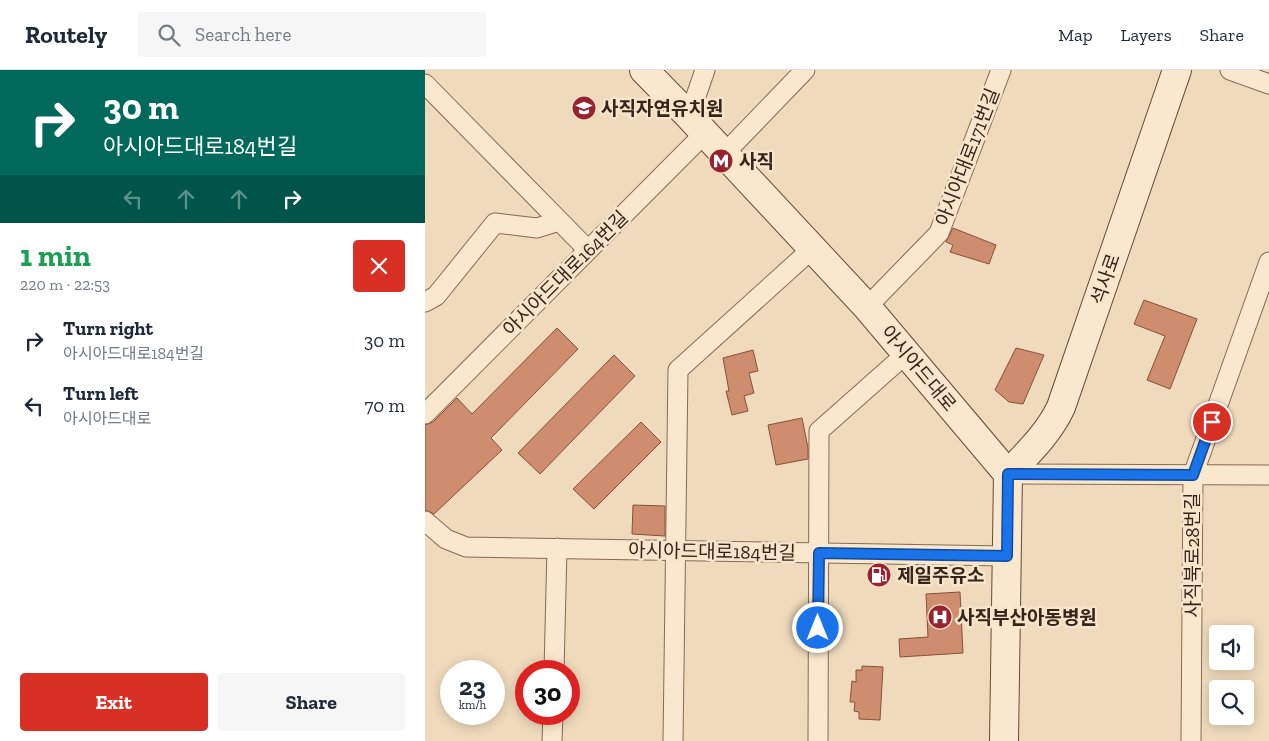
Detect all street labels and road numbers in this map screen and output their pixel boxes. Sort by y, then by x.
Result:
street label: 아시아대로171번길 [931,85,1004,229]
street label: 아시아드대로164번길 [498,206,633,341]
street label: 석사로 [1086,251,1125,308]
street label: 아시아드대로 [876,321,961,416]
street label: 사직북로28번길 [1181,493,1204,617]
street label: 아시아드대로184번길 [628,539,796,564]

